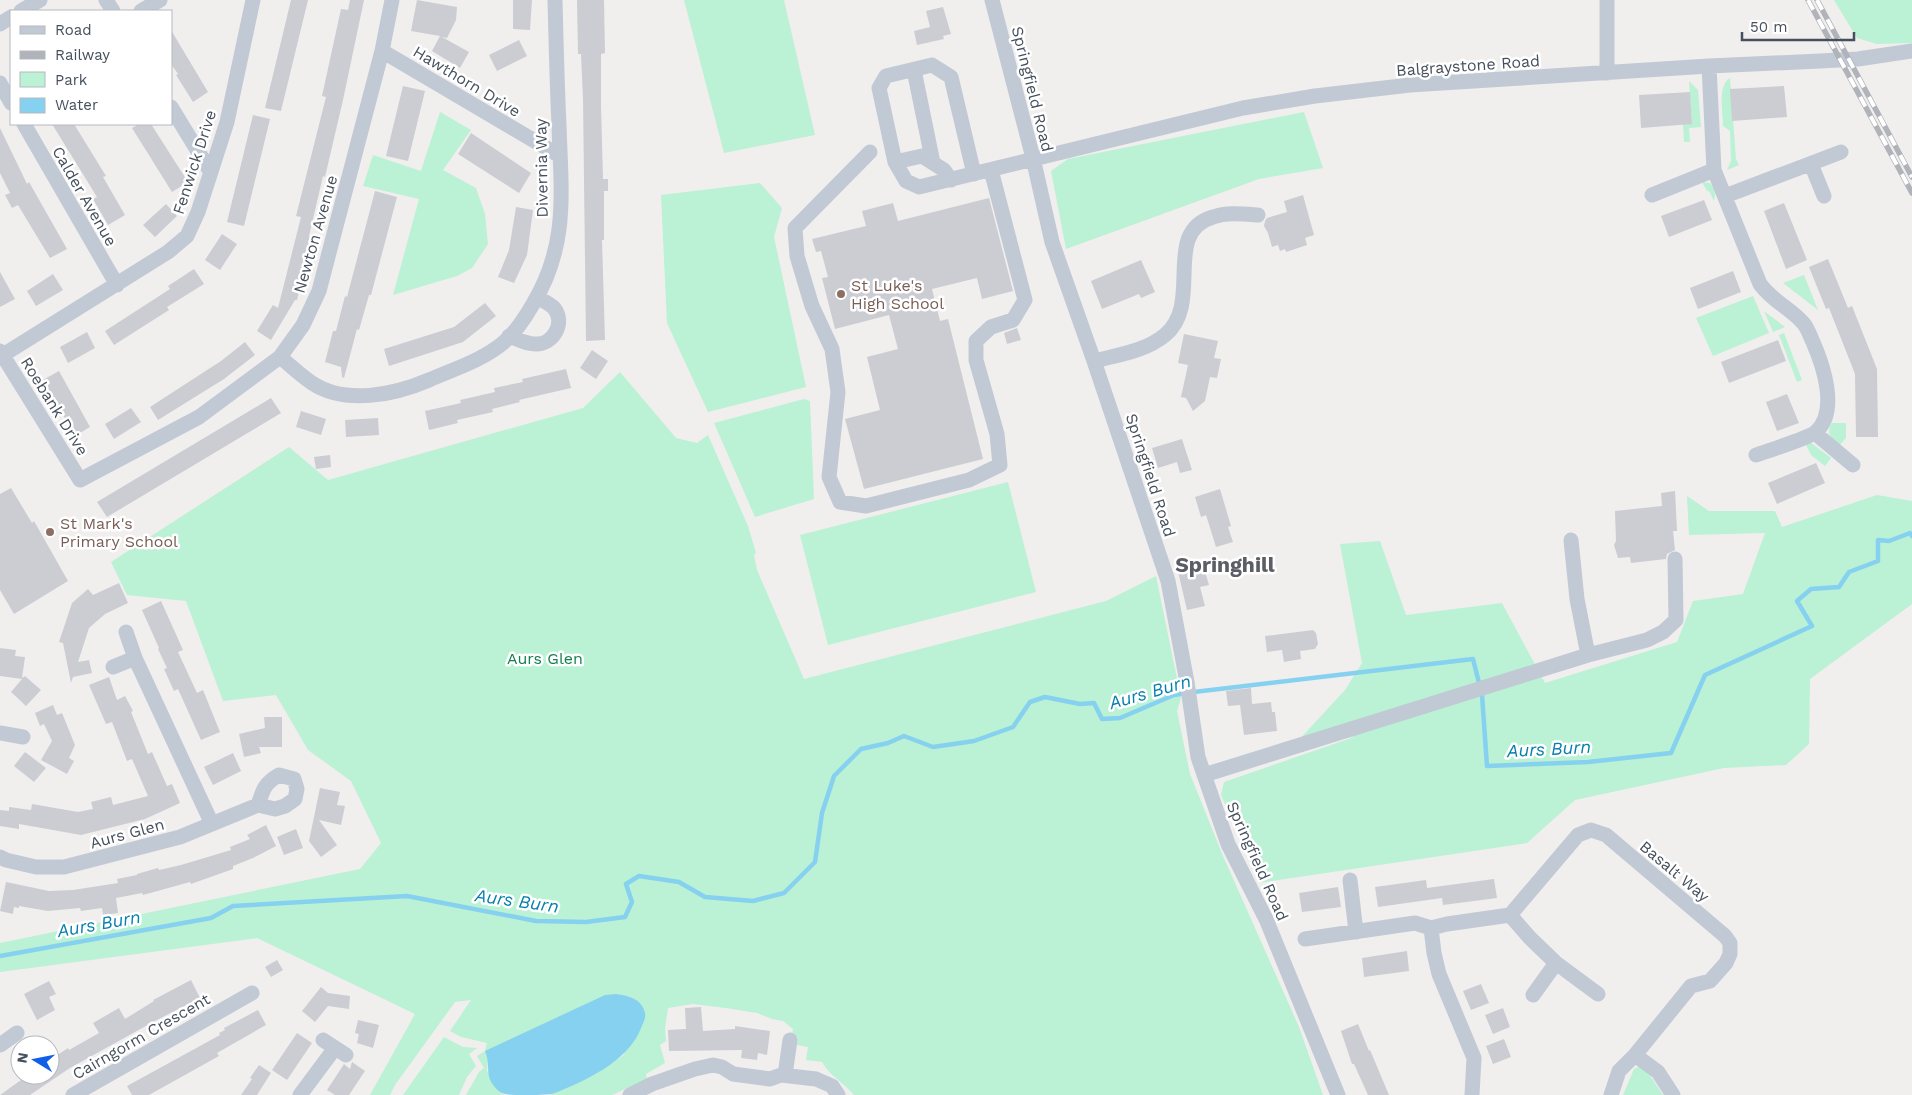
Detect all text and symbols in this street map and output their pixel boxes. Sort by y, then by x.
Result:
legend [10,10,172,125]
scale bar [1742,10,1854,42]
text: 50 m [1750,18,1787,36]
text: Road [55,21,92,39]
street label: Springfield Road [1008,24,1057,154]
street label: Hawthorn Drive [410,42,524,121]
text: Railway [55,46,110,64]
street label: Balgraystone Road [1395,51,1541,80]
text: Park [55,71,88,89]
text: Water [55,96,98,114]
street label: Fenwick Drive [169,108,220,217]
street label: Divernia Way [531,117,552,218]
street label: Calder Avenue [48,143,121,249]
street label: Newton Avenue [290,173,341,295]
place label: St Luke's High School [851,276,944,313]
marker: St Luke's High School [835,288,847,300]
street label: Roebank Drive [17,354,92,459]
street label: Springfield Road [1122,411,1179,539]
place label: St Mark's Primary School [60,514,178,551]
marker: St Mark's Primary School [44,526,56,538]
district label: Springhill [1175,552,1275,577]
park label: Aurs Glen [507,649,583,668]
water label: Aurs Burn [1106,670,1193,713]
water label: Aurs Burn [1505,736,1592,761]
street label: Springfield Road [1223,799,1292,924]
street label: Aurs Glen [88,814,166,852]
street label: Basalt Way [1636,837,1714,906]
water label: Aurs Burn [473,884,560,917]
water label: Aurs Burn [55,906,142,941]
street label: Cairngorm Crescent [69,989,214,1084]
north arrow [10,1035,60,1085]
text: N [13,1051,31,1064]

